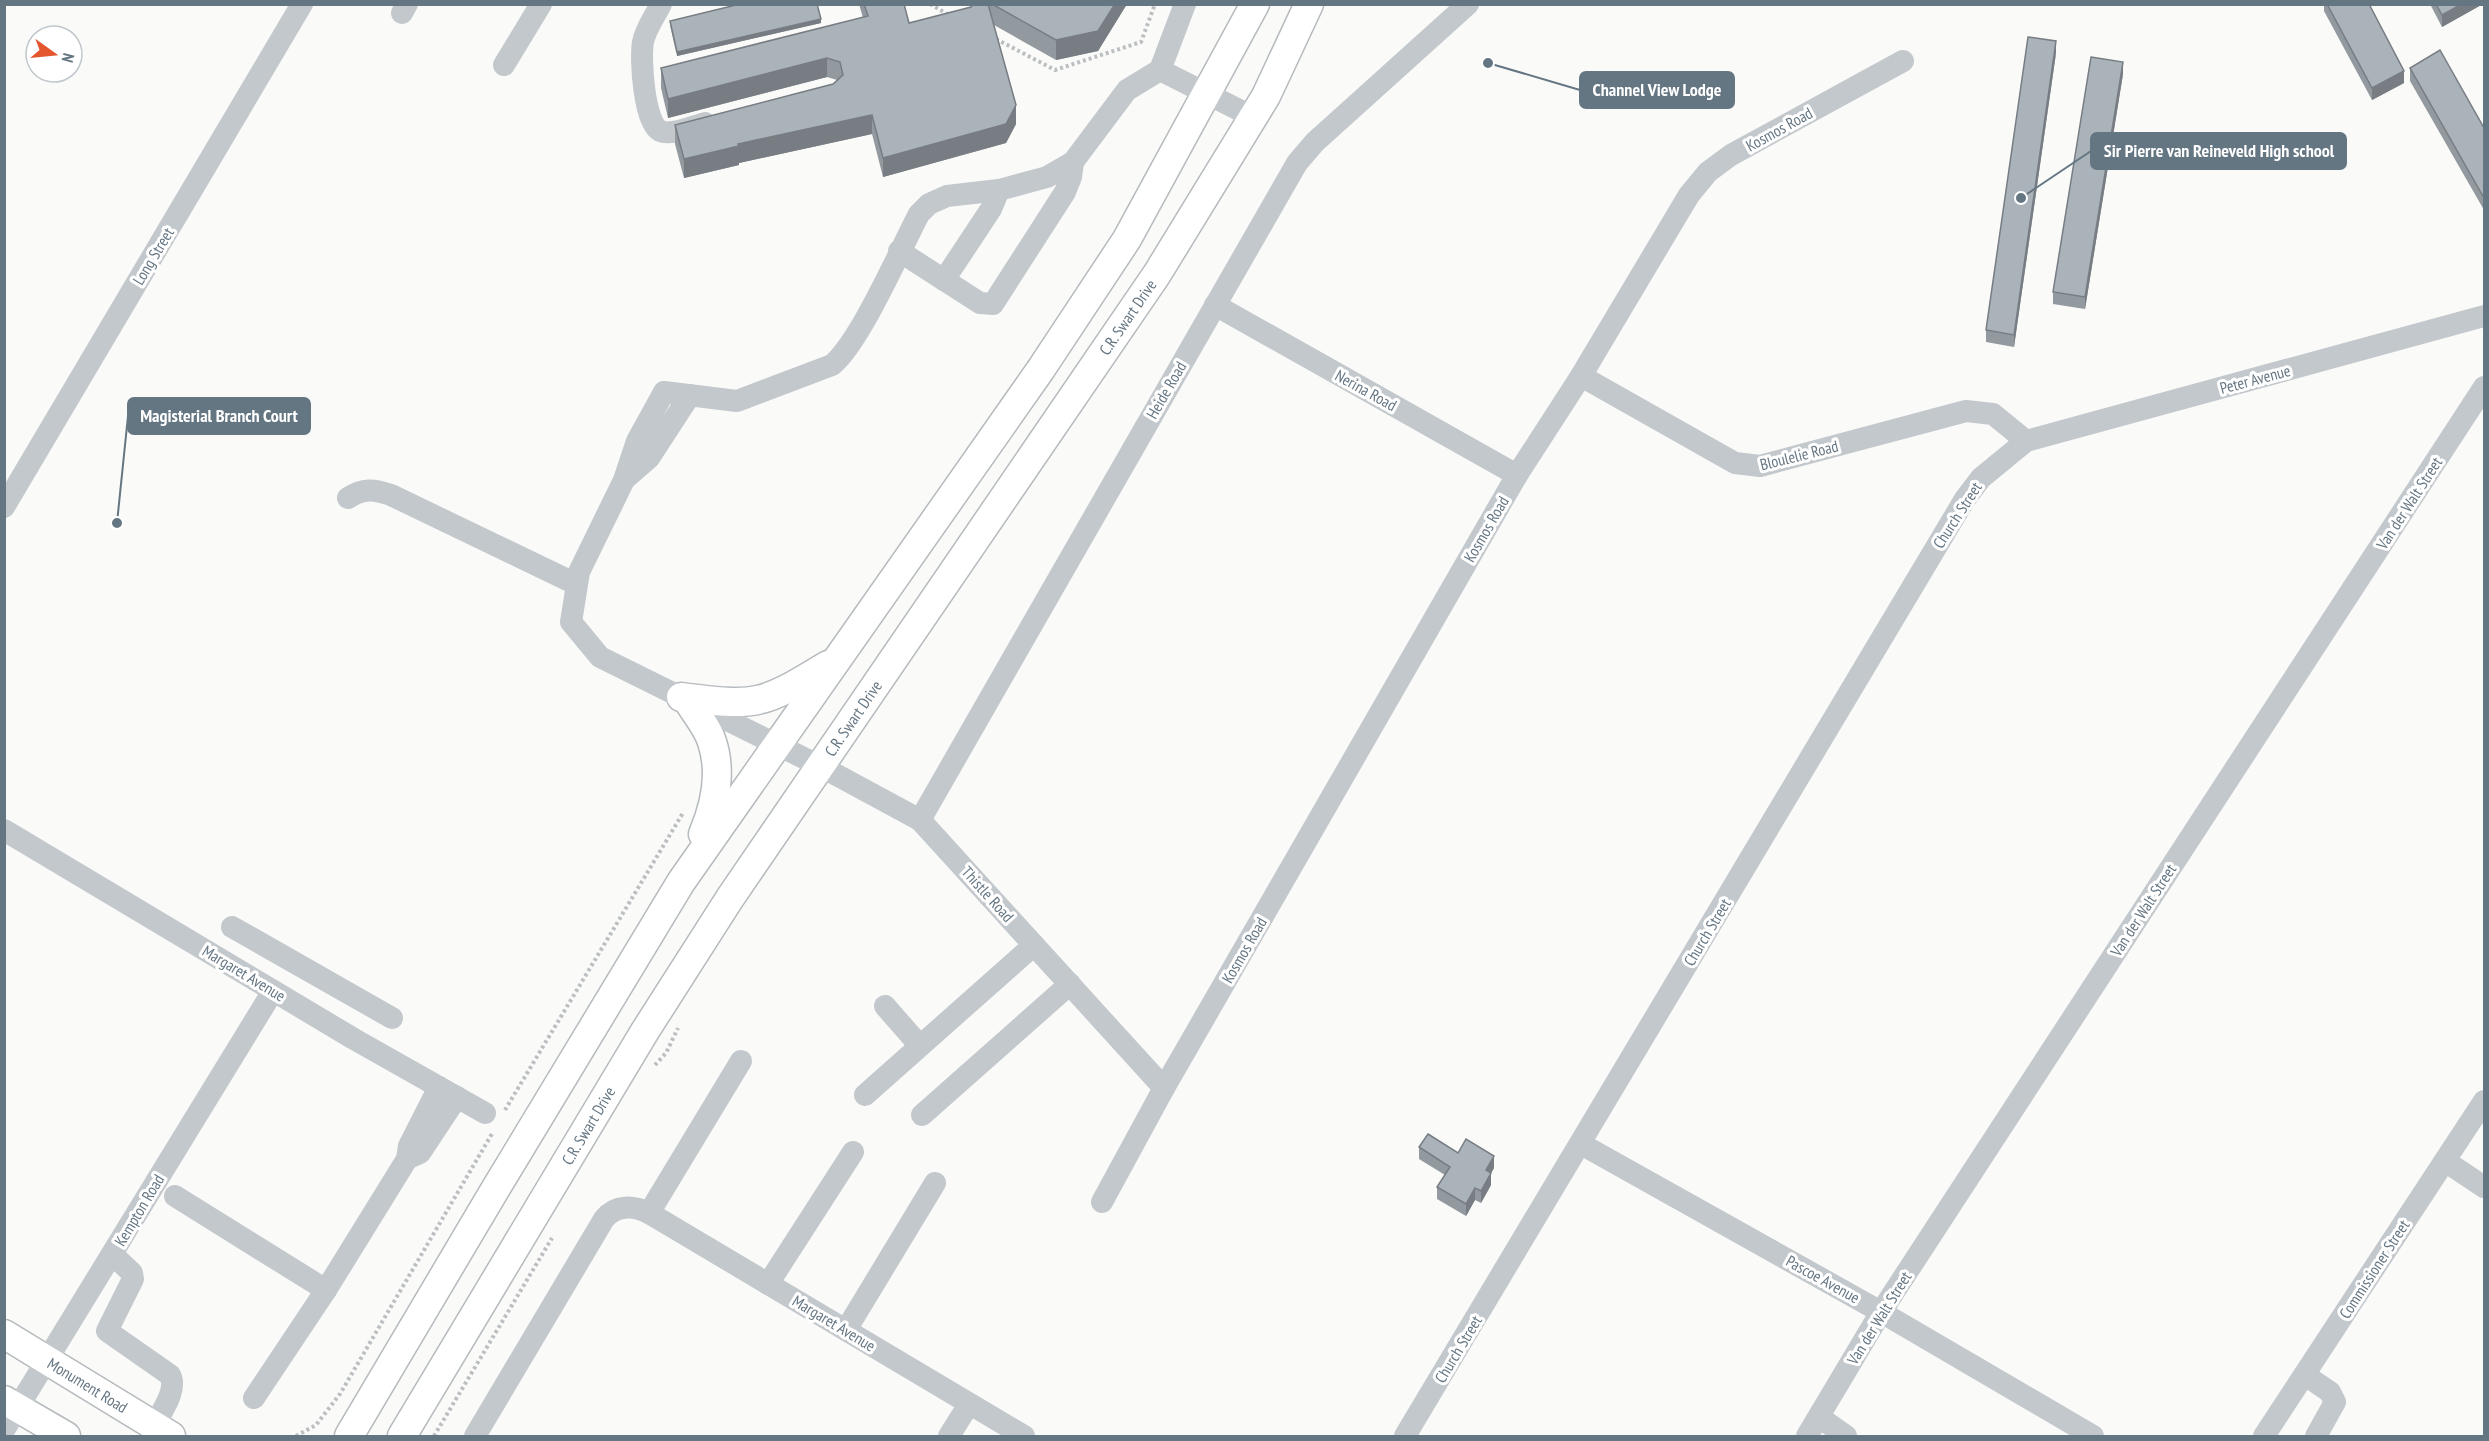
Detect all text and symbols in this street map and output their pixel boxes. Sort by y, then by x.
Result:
north arrow [24,24,84,84]
text: N [58,51,79,65]
callout: Channel View Lodge [1580,72,1734,108]
text: Channel View Lodge [1593,78,1722,101]
street label: Kosmos Road [1742,103,1816,155]
callout: Sir Pierre van Reineveld High school [2091,133,2346,169]
text: Sir Pierre van Reineveld High school [2104,139,2335,162]
street label: Long Street [128,223,178,288]
street label: C.R. Swart Drive [1095,275,1160,359]
street label: Heide Road [1142,358,1190,422]
street label: Peter Avenue [2218,360,2292,398]
street label: Nerina Road [1332,365,1400,415]
callout: Magisterial Branch Court [128,398,310,434]
text: Magisterial Branch Court [140,404,299,427]
street label: Bloulelie Road [1758,436,1840,474]
street label: Van der Walt Street [2371,453,2447,554]
street label: Church Street [1928,478,1986,552]
street label: Kosmos Road [1459,492,1513,566]
street label: C.R. Swart Drive [820,676,886,760]
street label: Van der Walt Street [2105,860,2181,961]
street label: Thistle Road [958,862,1018,926]
street label: Church Street [1679,894,1735,969]
street label: Kosmos Road [1217,913,1271,987]
street label: Margaret Avenue [199,940,289,1006]
street label: C.R. Swart Drive [557,1083,619,1168]
street label: Kempton Road [110,1170,168,1250]
street label: Commissioner Street [2335,1215,2414,1322]
street label: Pascoe Avenue [1783,1251,1863,1307]
street label: Van der Walt Street [1842,1267,1916,1369]
street label: Margaret Avenue [789,1290,879,1356]
street label: Church Street [1430,1311,1486,1386]
street label: Monument Road [44,1353,131,1417]

